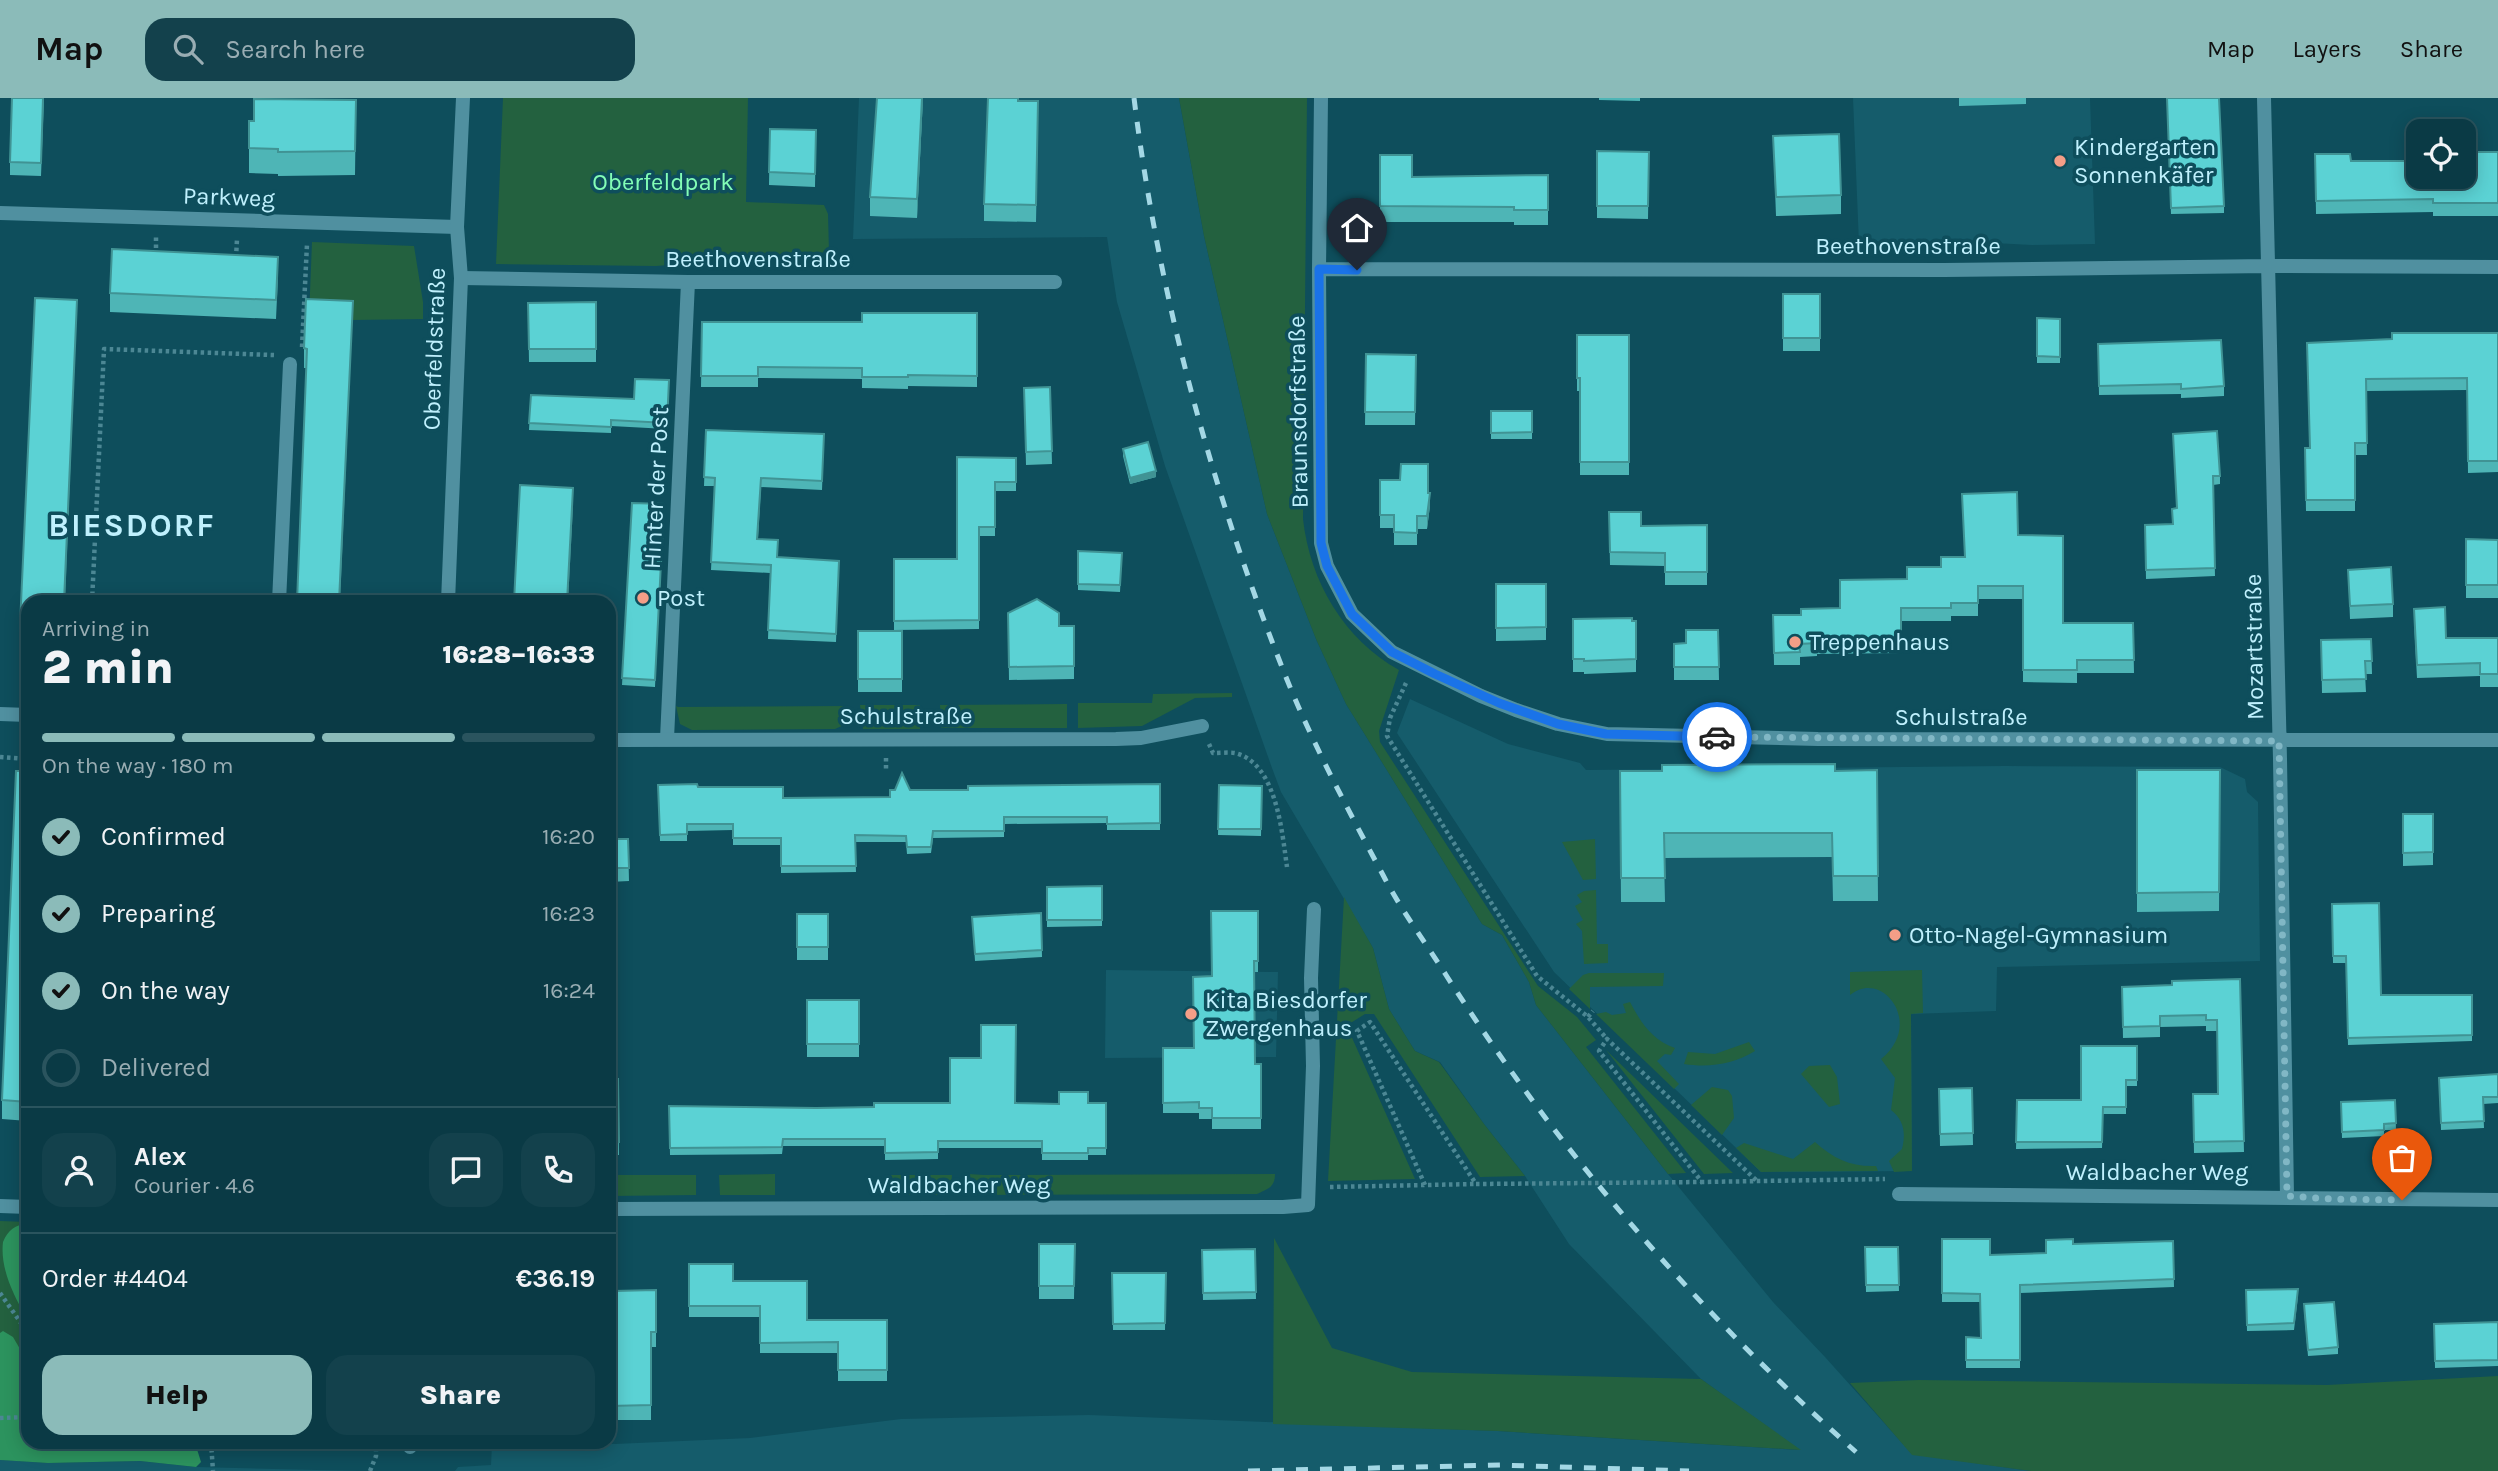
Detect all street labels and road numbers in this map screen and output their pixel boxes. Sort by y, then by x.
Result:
street label: Parkweg [183,181,276,213]
street label: Beethovenstraße [1815,232,2001,260]
street label: Beethovenstraße [665,245,851,273]
street label: Oberfeldstraße [417,267,451,431]
street label: Braunsdorfstraße [1282,315,1314,509]
street label: Hinter der Post [638,406,674,570]
street label: Mozartstraße [2239,574,2269,720]
street label: Schulstraße [839,702,973,730]
street label: Schulstraße [1894,703,2028,731]
street label: Waldbacher Weg [2066,1158,2249,1186]
street label: Waldbacher Weg [868,1171,1051,1199]

